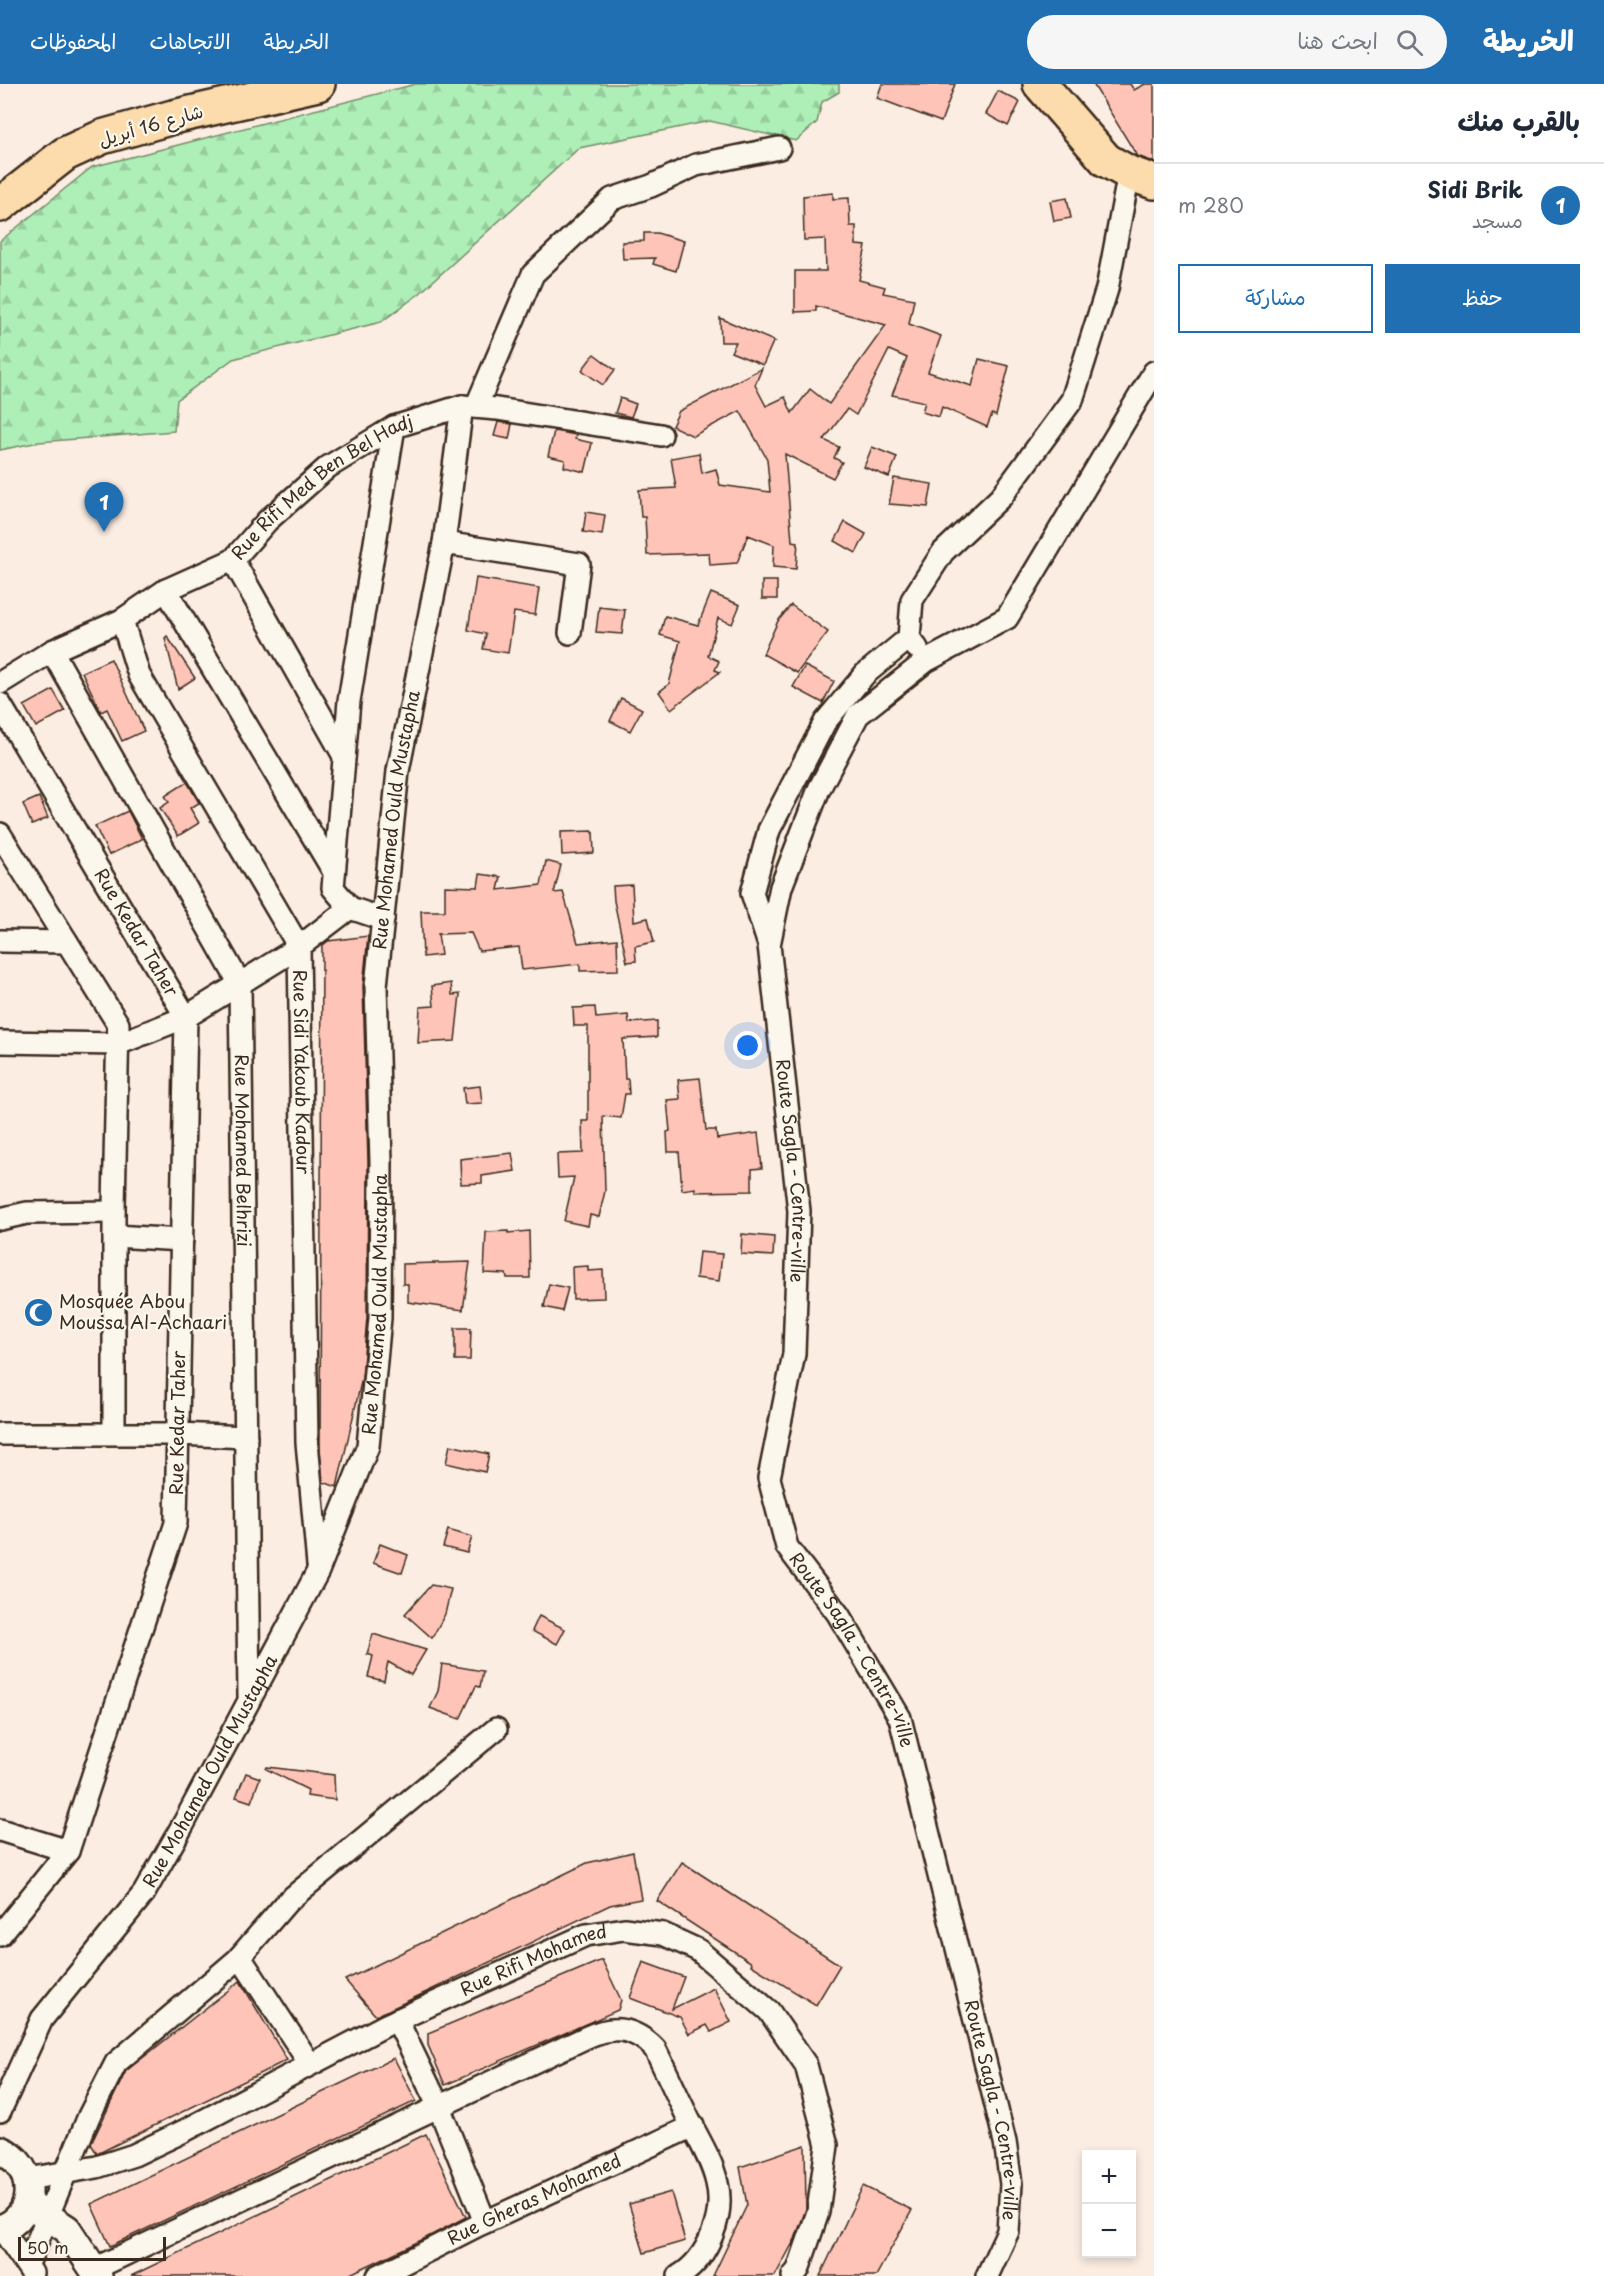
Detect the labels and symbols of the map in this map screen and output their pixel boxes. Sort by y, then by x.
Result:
street label: شارع 16 أبريل [95,97,206,152]
street label: Rue Rifi Med Ben Bel Hadj [224,407,416,565]
pin: 1 [84,482,124,532]
street label: Rue Mohamed Ould Mustapha [365,687,426,951]
street label: Rue Kedar Taher [89,863,186,1002]
street label: Rue Sidi Yakoub Kadour [287,969,318,1175]
your location [733,1031,762,1060]
street label: Rue Mohamed Belhrizi [229,1054,258,1247]
street label: Route Sagla - Centre-ville [770,1057,814,1284]
street label: Rue Mohamed Ould Mustapha [354,1173,393,1436]
place label: Mosquée Abou Moussa Al-Achaari [59,1287,227,1335]
mosque icon: Mosquée Abou Moussa Al-Achaari [22,1296,54,1328]
street label: Rue Kedar Taher [162,1350,191,1495]
street label: Route Sagla - Centre-ville [783,1546,922,1750]
street label: Rue Mohamed Ould Mustapha [135,1649,284,1892]
street label: Rue Rifi Mohamed [455,1917,608,2002]
street label: Route Sagla - Centre-ville [958,1997,1026,2222]
street label: Rue Gheras Mohamed [442,2146,625,2251]
scale bar [18,2234,166,2262]

